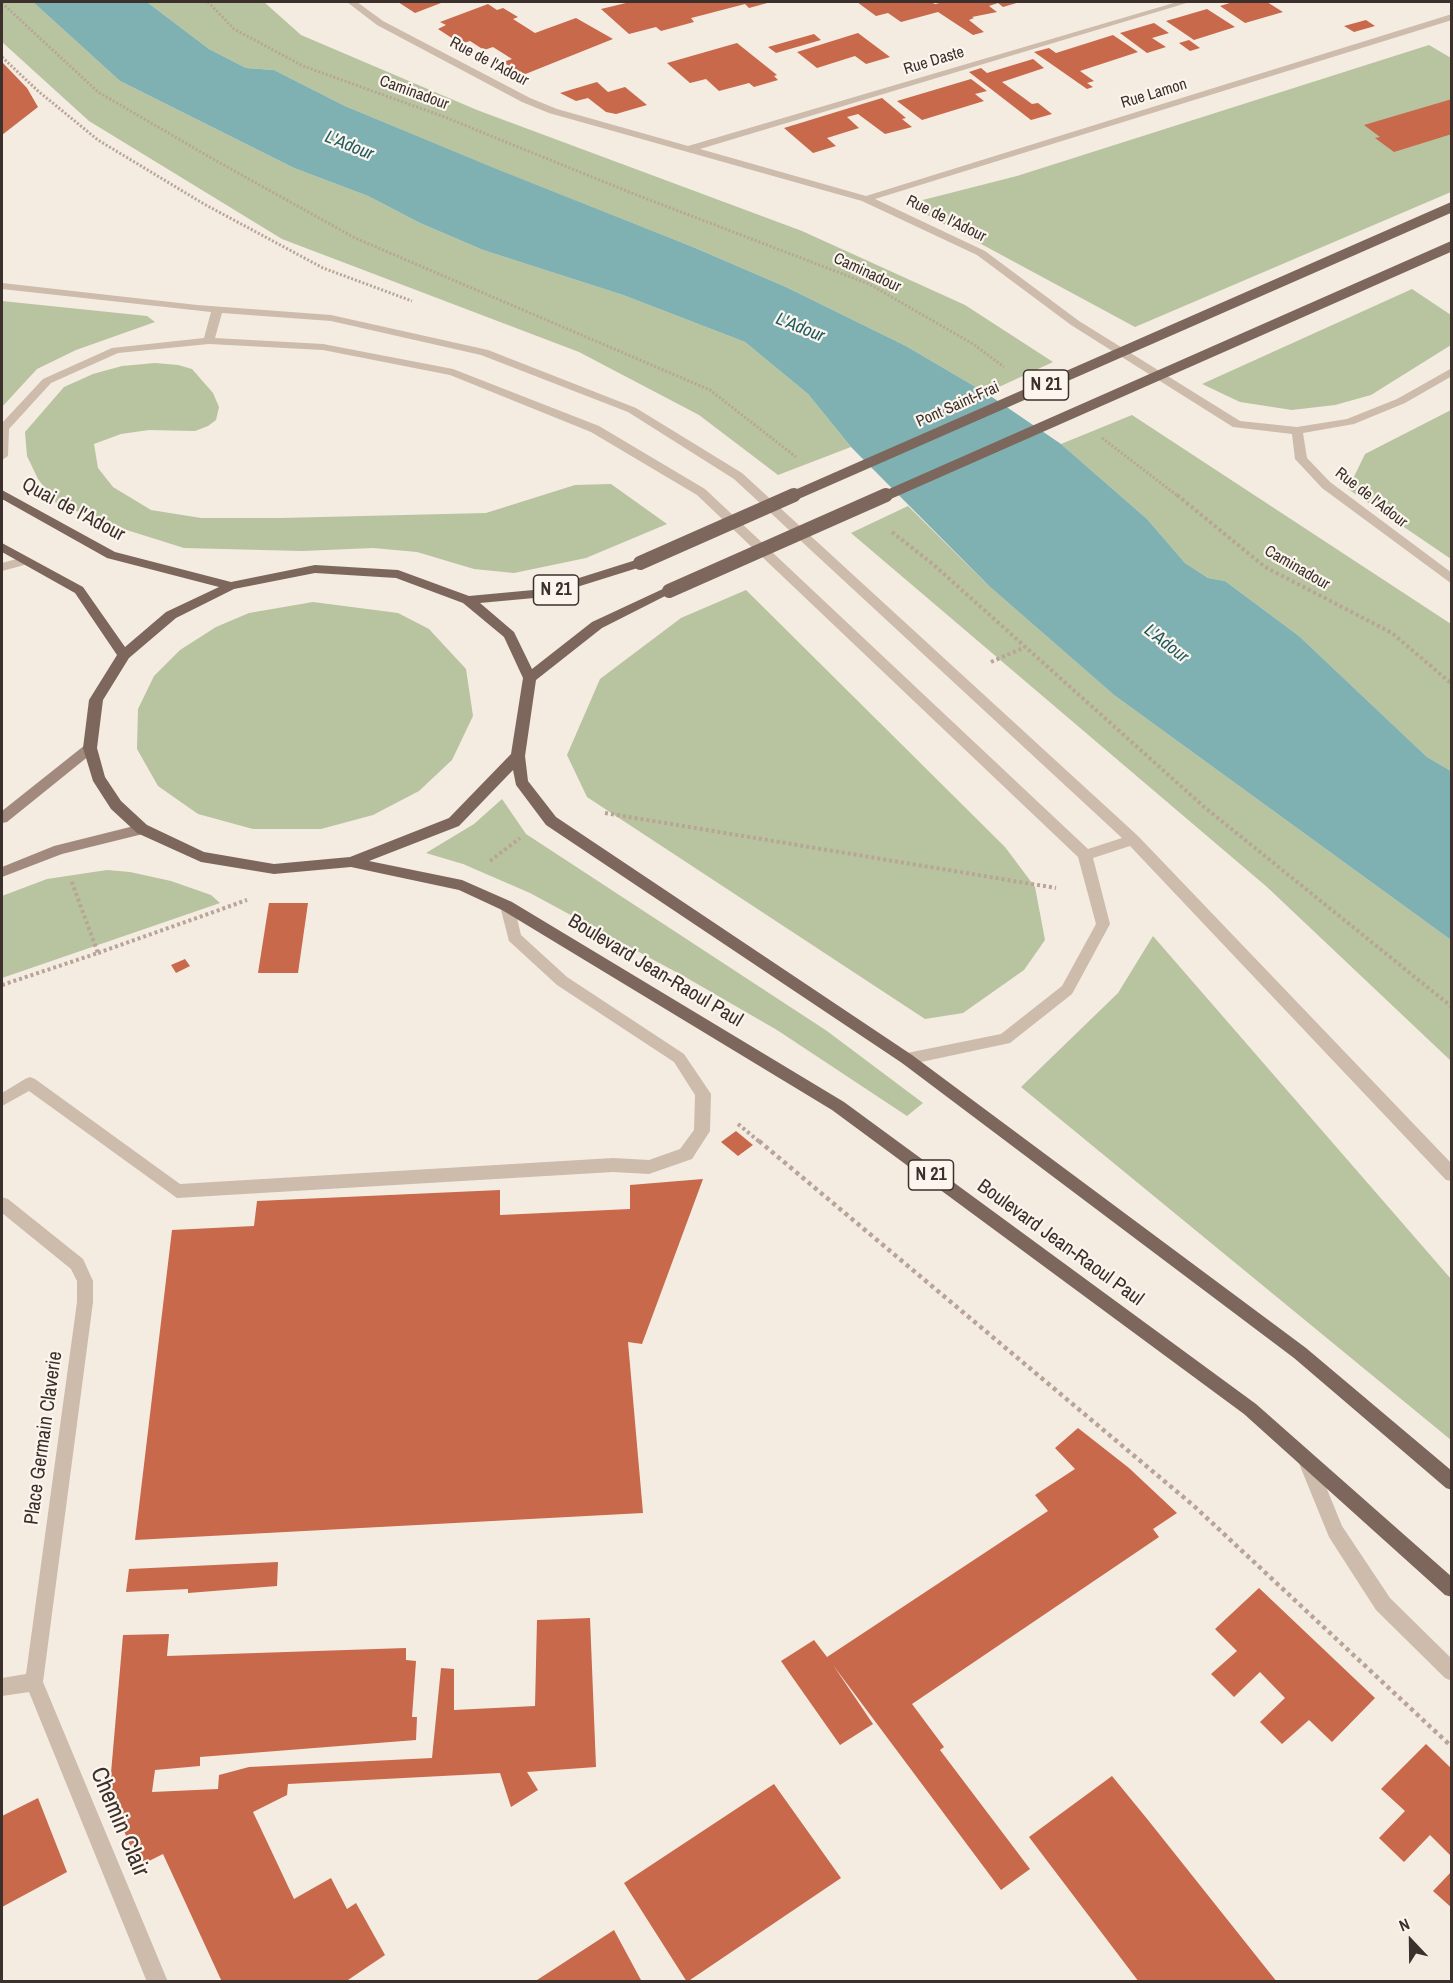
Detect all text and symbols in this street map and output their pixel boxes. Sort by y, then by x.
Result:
street label: Rue de l'Adour [446,33,532,91]
street label: Rue Daste [902,43,966,79]
street label: Caminadour [377,72,451,114]
street label: Rue Lamon [1119,75,1189,113]
water label: L'Adour [322,127,376,165]
street label: Rue de l'Adour [903,191,989,247]
street label: Caminadour [830,249,904,297]
water label: L'Adour [773,309,827,347]
road number: N 21 [1024,370,1068,400]
street label: Pont Saint-Frai [913,378,1003,432]
street label: Rue de l'Adour [1331,464,1411,532]
street label: Quai de l'Adour [17,473,129,547]
street label: Caminadour [1261,542,1333,594]
road number: N 21 [534,575,578,605]
water label: L'Adour [1139,620,1193,668]
street label: Boulevard Jean-Raoul Paul [563,909,747,1033]
road number: N 21 [908,1160,954,1190]
street label: Boulevard Jean-Raoul Paul [972,1175,1148,1311]
street label: Place Germain Claverie [20,1350,68,1526]
street label: Chemin Clair [83,1763,155,1881]
north arrow [1381,1911,1441,1971]
text: N [1396,1912,1413,1936]

